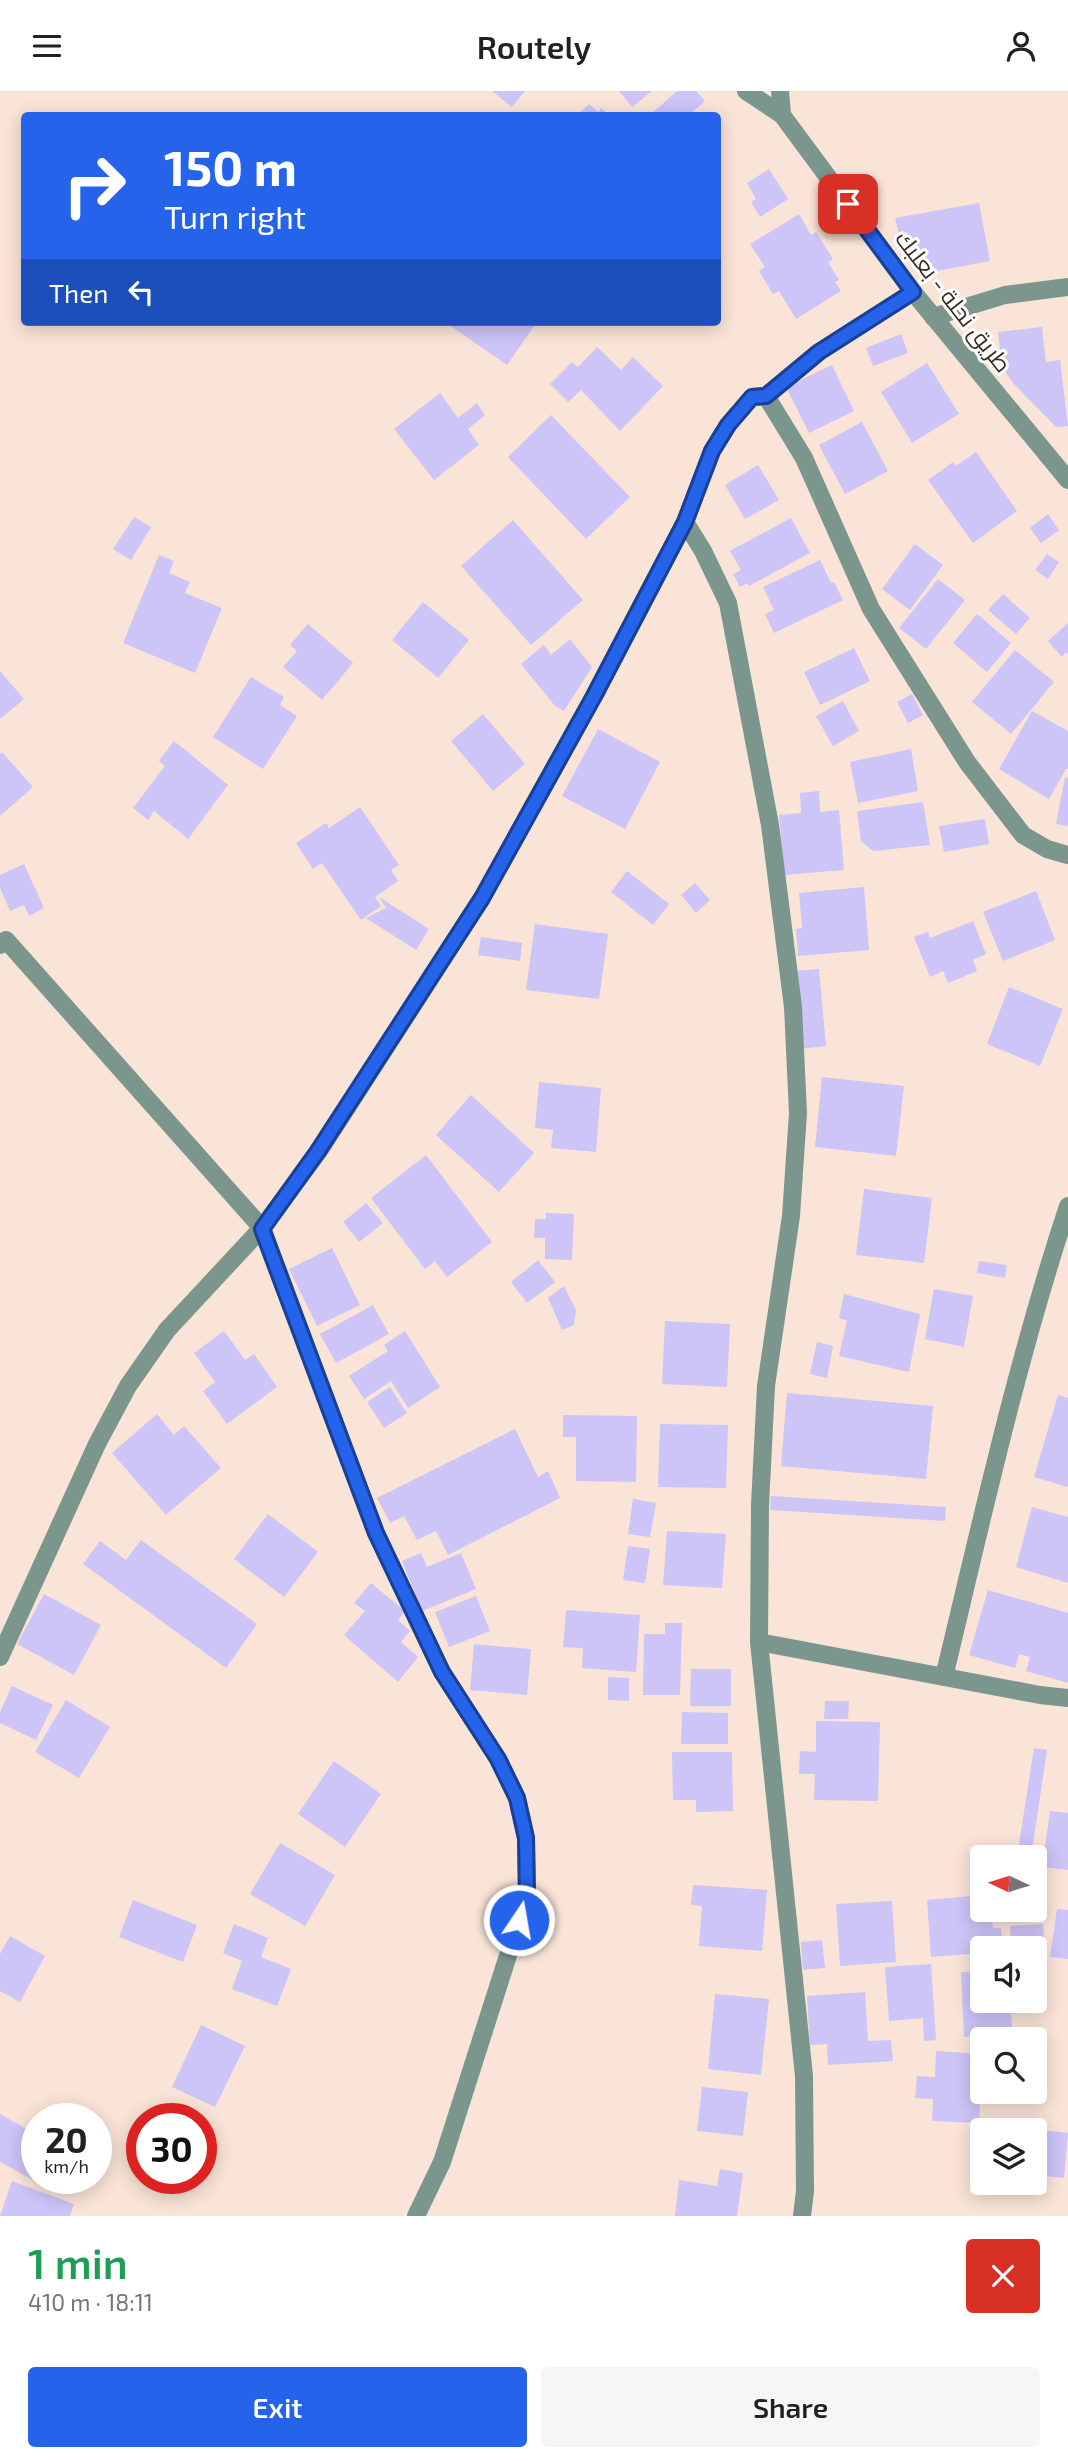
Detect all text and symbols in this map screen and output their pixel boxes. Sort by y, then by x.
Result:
icon: menu [28,27,66,65]
text: Routely [477,27,591,65]
icon: person [1002,27,1040,65]
text: 150 m [164,137,297,196]
icon: right [49,140,140,231]
pin [818,174,878,234]
icon: arrive [829,185,867,223]
text: Turn right [164,197,306,235]
street label: طريق نحلة - بعلبك [889,225,1018,378]
icon: left [122,273,160,311]
text: Then [49,277,108,308]
north arrow [970,1845,1046,1921]
map controls [970,1845,1047,2195]
position arrow [482,1883,556,1957]
button: sound [970,1936,1047,2013]
button: search [970,2027,1047,2104]
speed limit sign: 30 [126,2103,217,2194]
text: 20 [45,2118,88,2160]
button: layers [970,2118,1047,2195]
text: km/h [44,2155,89,2177]
text: 1 min [28,2237,128,2287]
button: close [966,2239,1040,2313]
text: 410 m · 18:11 [28,2288,153,2316]
button: Exit [28,2367,527,2447]
button: Share [541,2367,1040,2447]

